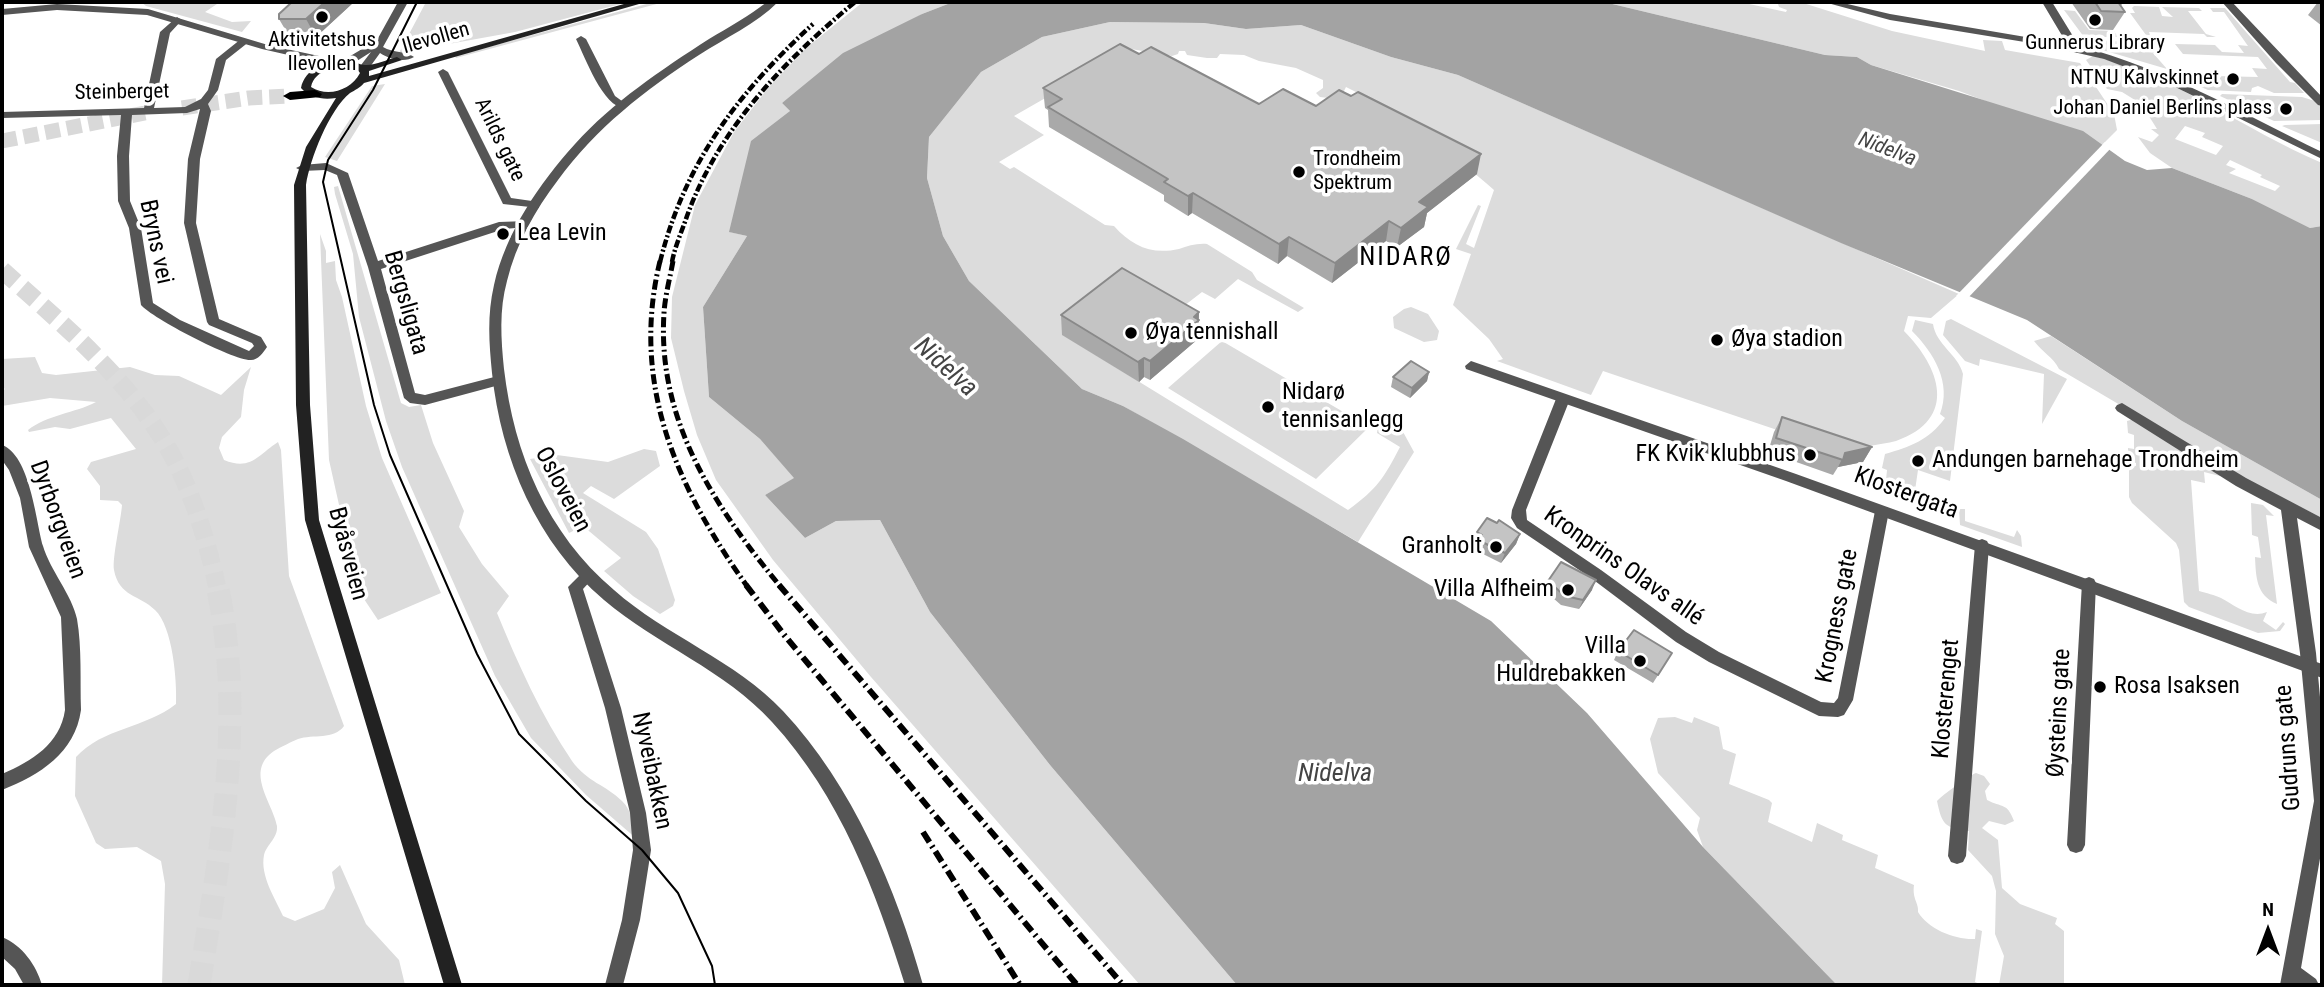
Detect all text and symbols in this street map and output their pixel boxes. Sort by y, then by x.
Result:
marker: Aktivitetshus Ilevollen [314,9,330,25]
marker: Gunnerus Library [2087,12,2103,28]
street label: Ilevollen [399,17,473,61]
place label: Aktivitetshus Ilevollen [268,28,376,78]
place label: Gunnerus Library [2025,31,2165,57]
place label: NTNU Kalvskinnet [2070,66,2219,92]
marker: NTNU Kalvskinnet [2225,71,2241,87]
street label: Steinberget [74,80,170,106]
street label: Arilds gate [468,94,530,186]
place label: Johan Daniel Berlins plass [2053,96,2272,122]
marker: Johan Daniel Berlins plass [2278,101,2294,117]
water label: Nidelva [1854,127,1920,173]
place label: Trondheim Spektrum [1313,147,1401,197]
marker: Trondheim Spektrum [1291,164,1307,180]
street label: Bryns vei [132,197,178,287]
place label: Lea Levin [517,220,607,248]
marker: Lea Levin [495,226,511,242]
district label: NIDARØ [1360,242,1452,274]
street label: Bergsligata [376,248,434,358]
place label: Øya tennishall [1145,319,1278,347]
marker: Øya tennishall [1123,325,1139,341]
place label: Øya stadion [1731,326,1843,354]
water label: Nidelva [907,332,983,404]
marker: Øya stadion [1709,332,1725,348]
place label: Nidarø tennisanlegg [1282,379,1404,435]
marker: Nidarø tennisanlegg [1260,399,1276,415]
place label: FK Kvik klubbhus [1635,441,1796,469]
street label: Osloveien [528,442,596,538]
marker: FK Kvik klubbhus [1802,447,1818,463]
place label: Andungen barnehage Trondheim [1932,447,2239,475]
marker: Andungen barnehage Trondheim [1910,453,1926,469]
street label: Dyrborgveien [22,457,92,583]
street label: Klostergata [1850,462,1962,526]
street label: Kronprins Olavs allé [1538,501,1708,633]
street label: Byåsveien [321,504,373,604]
place label: Granholt [1402,533,1482,561]
marker: Granholt [1488,539,1504,555]
street label: Krogness gate [1811,546,1865,686]
place label: Villa Alfheim [1434,576,1554,604]
marker: Villa Alfheim [1560,582,1576,598]
place label: Villa Huldrebakken [1496,633,1626,689]
street label: Klosterenget [1927,638,1967,760]
street label: Øysteins gate [2042,648,2078,778]
marker: Villa Huldrebakken [1632,653,1648,669]
place label: Rosa Isaksen [2114,673,2240,701]
marker: Rosa Isaksen [2092,679,2108,695]
street label: Gudruns gate [2270,684,2308,812]
street label: Nyveibakken [625,710,677,832]
water label: Nidelva [1298,758,1372,790]
north arrow [2233,896,2303,966]
text: N [2262,898,2274,921]

